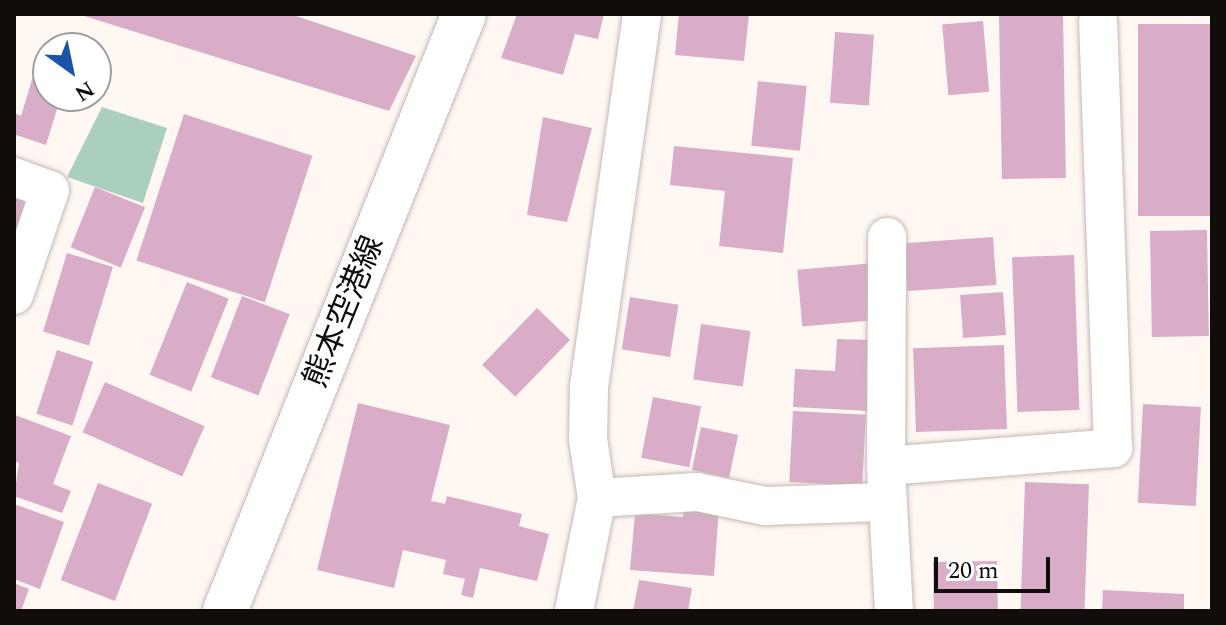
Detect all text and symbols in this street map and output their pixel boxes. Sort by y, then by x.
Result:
north arrow [32,32,112,112]
text: N [68,72,101,110]
street label: 熊本空港線 [297,231,393,393]
scale bar [938,541,1054,591]
text: 20 m [948,553,999,589]

